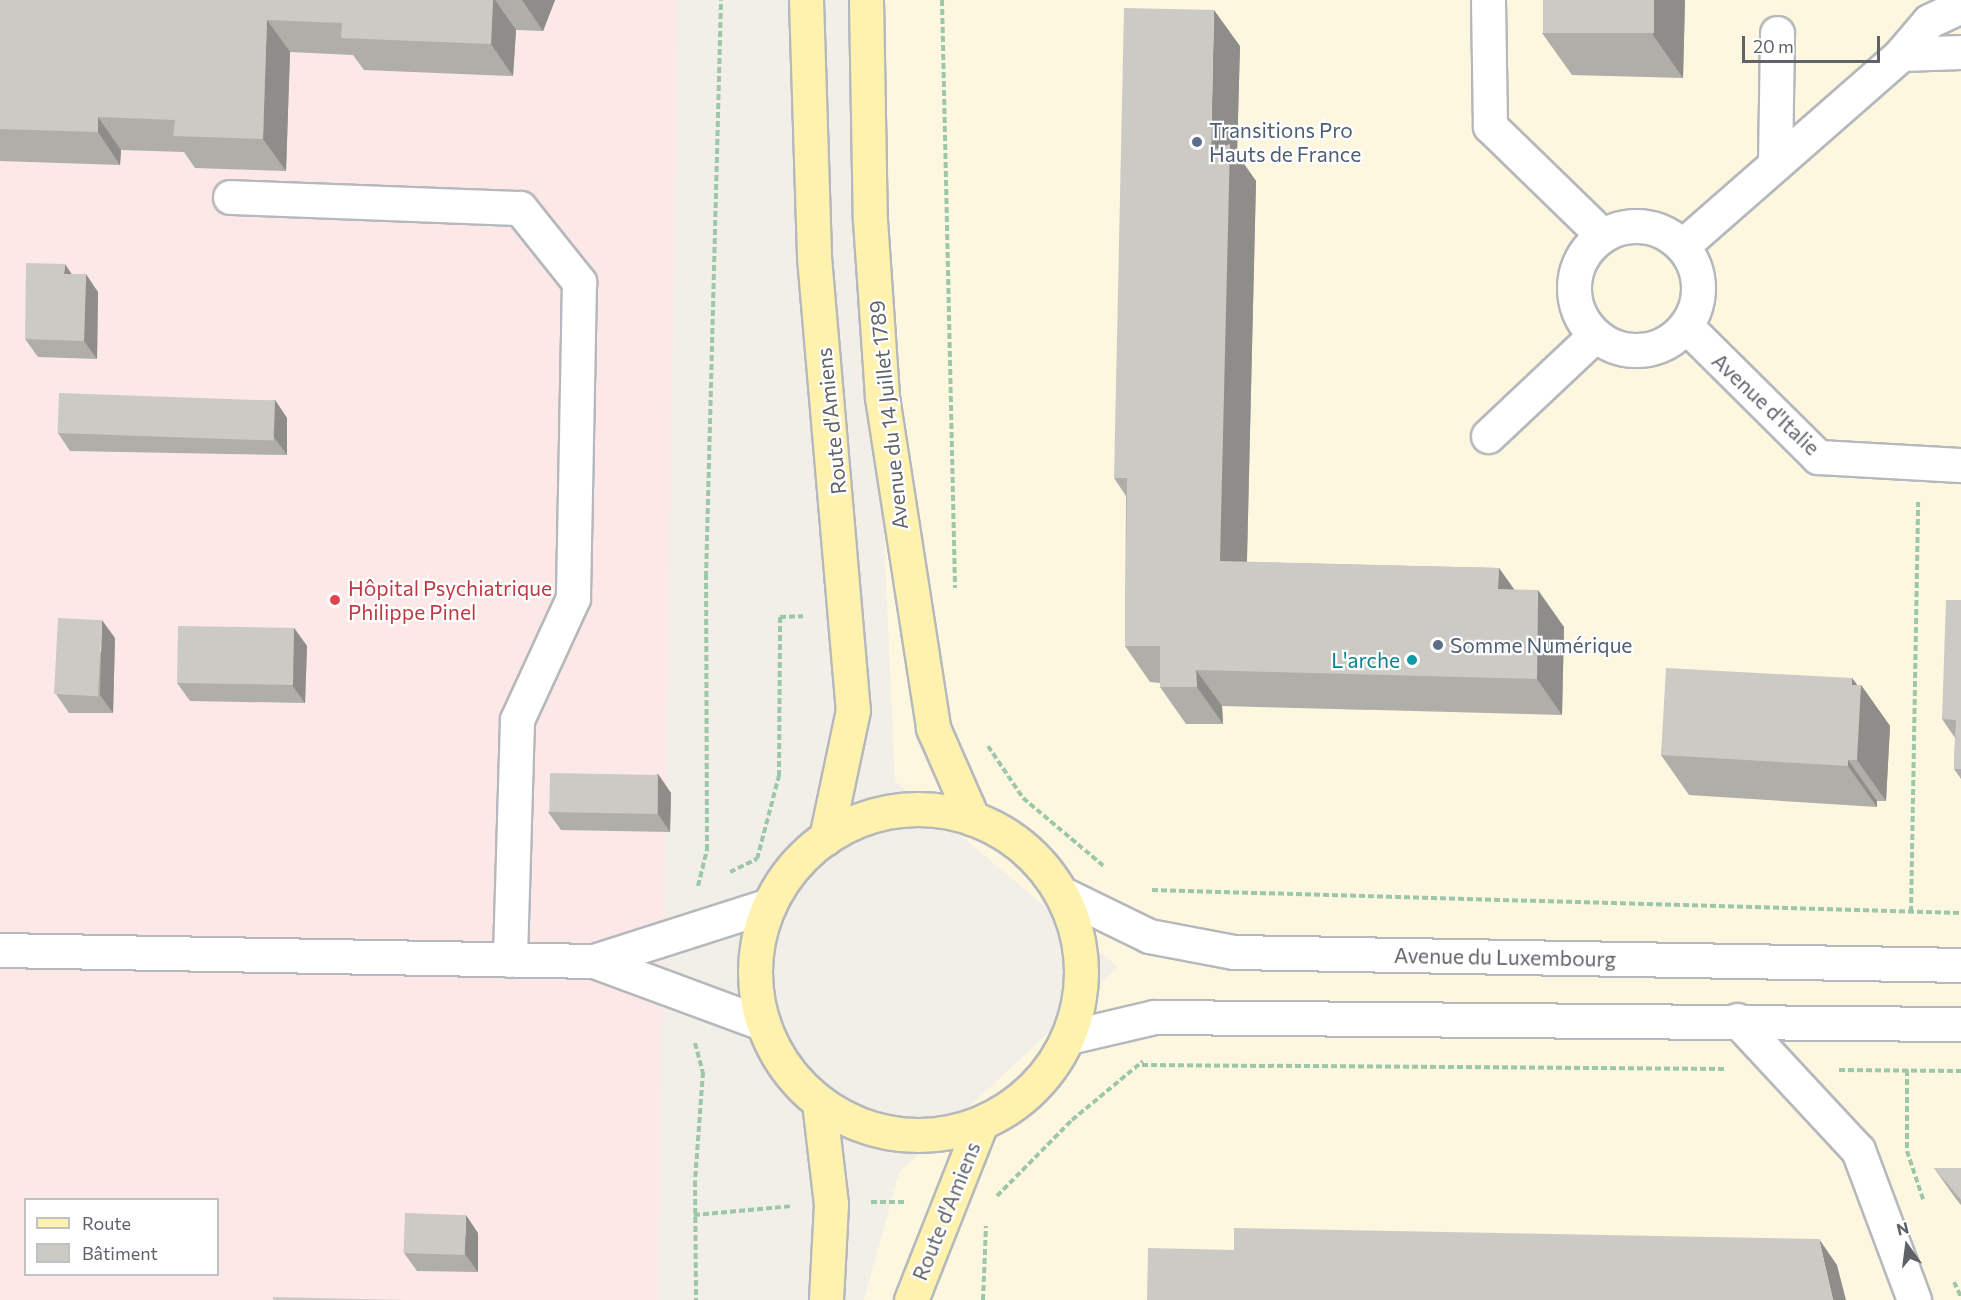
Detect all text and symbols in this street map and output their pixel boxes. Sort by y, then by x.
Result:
scale bar [1745,24,1883,62]
text: 20 m [1753,35,1794,57]
place label: Transitions Pro Hauts de France [1209,117,1361,167]
marker: Transitions Pro Hauts de France [1190,135,1204,149]
street label: Avenue du 14 Juillet 1789 [863,299,913,531]
street label: Route d'Amiens [811,346,851,496]
street label: Avenue d'Italie [1707,348,1825,460]
place label: Hôpital Psychiatrique Philippe Pinel [348,575,552,625]
marker: Hôpital Psychiatrique Philippe Pinel [326,591,344,609]
place label: Somme Numérique [1450,632,1632,658]
marker: Somme Numérique [1431,638,1445,652]
place label: L'arche [1331,647,1400,673]
marker: L'arche [1405,653,1419,667]
street label: Avenue du Luxembourg [1394,942,1616,972]
street label: Route d'Amiens [907,1138,985,1284]
legend [24,1198,219,1276]
text: Route [82,1212,131,1234]
north arrow [1877,1216,1937,1276]
text: N [1894,1217,1911,1239]
text: Bâtiment [82,1242,158,1264]

